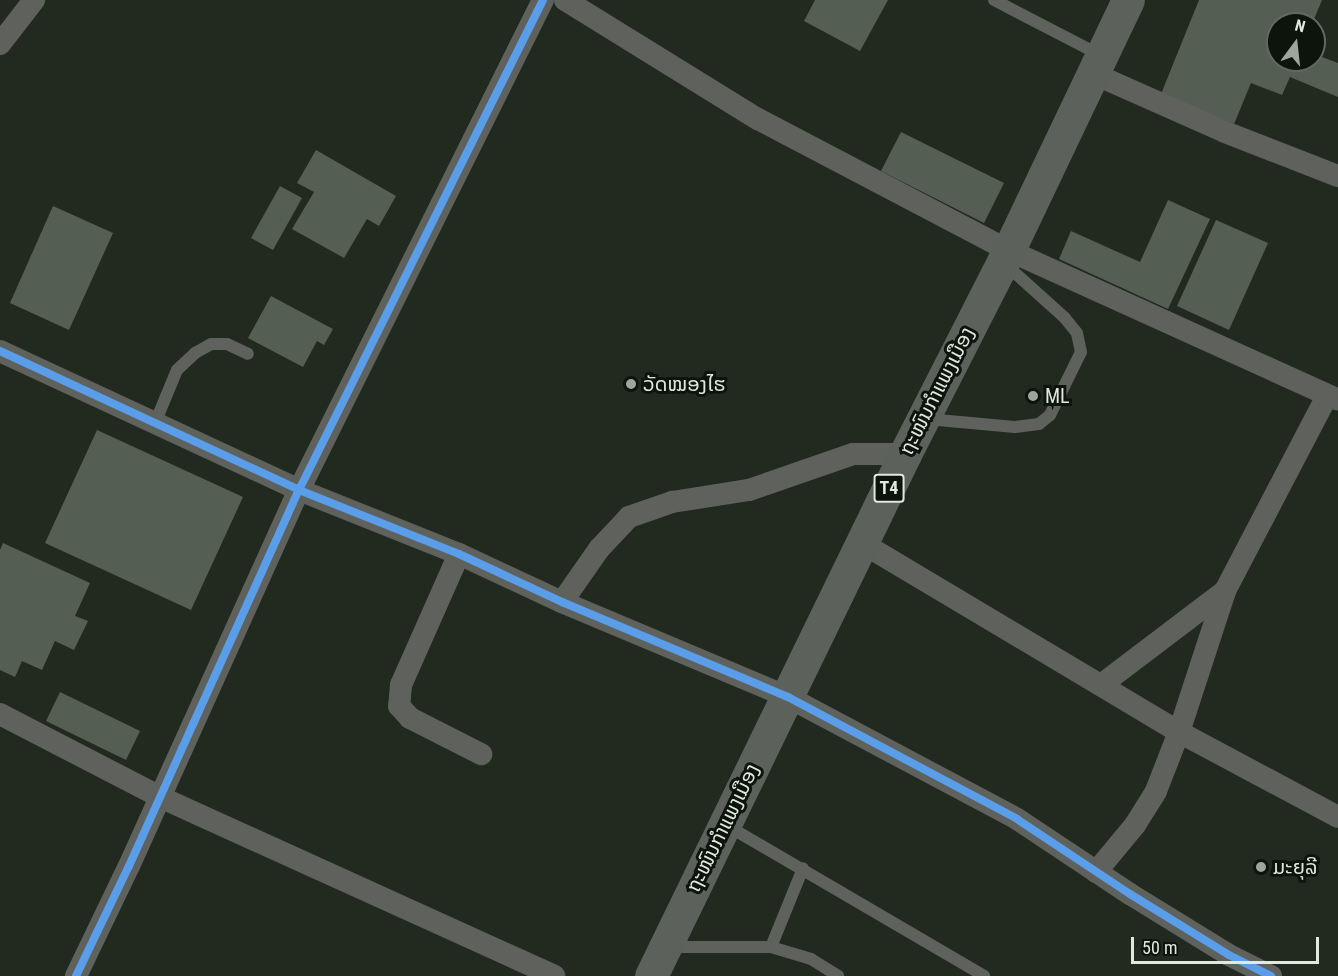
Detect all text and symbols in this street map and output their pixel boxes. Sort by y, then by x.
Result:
north arrow [1266,12,1326,72]
text: N [1293,16,1307,37]
street label: ຖະໜົນກຳແພງເມືອງ [894,323,980,459]
place label: ວັດໝອງໄຮ [643,372,726,396]
marker: ວັດໝອງໄຮ [624,377,638,391]
place label: ML [1045,384,1070,408]
marker: ML [1026,389,1040,403]
road number: T4 [872,473,906,503]
street label: ຖະໜົນກຳແພງເມືອງ [681,760,765,896]
place label: ມະຍຸລີ [1273,855,1318,879]
marker: ມະຍຸລີ [1254,860,1268,874]
scale bar [1134,925,1322,963]
text: 50 m [1142,937,1177,958]

